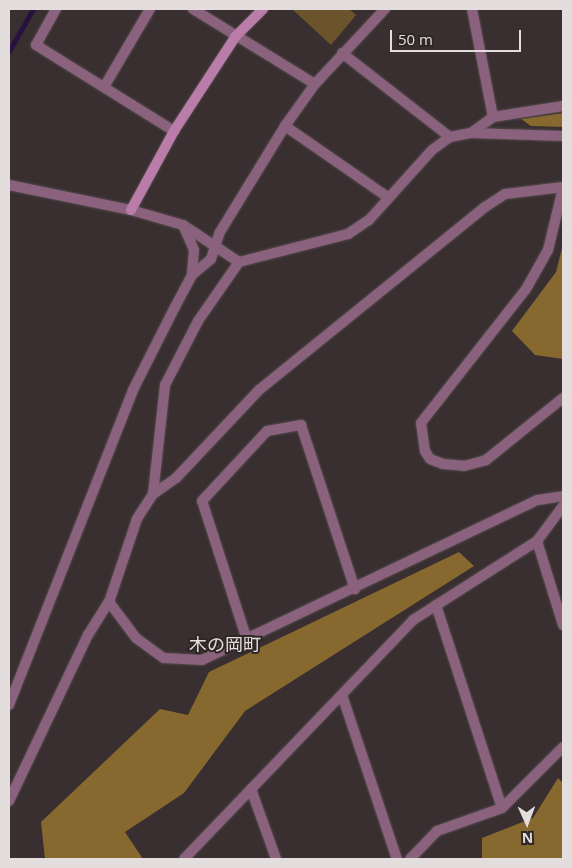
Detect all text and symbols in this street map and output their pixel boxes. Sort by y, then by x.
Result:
scale bar [392,20,523,52]
text: 50 m [398,29,433,49]
district label: 木の岡町 [189,633,261,655]
north arrow [502,798,552,848]
text: N [522,829,534,848]

